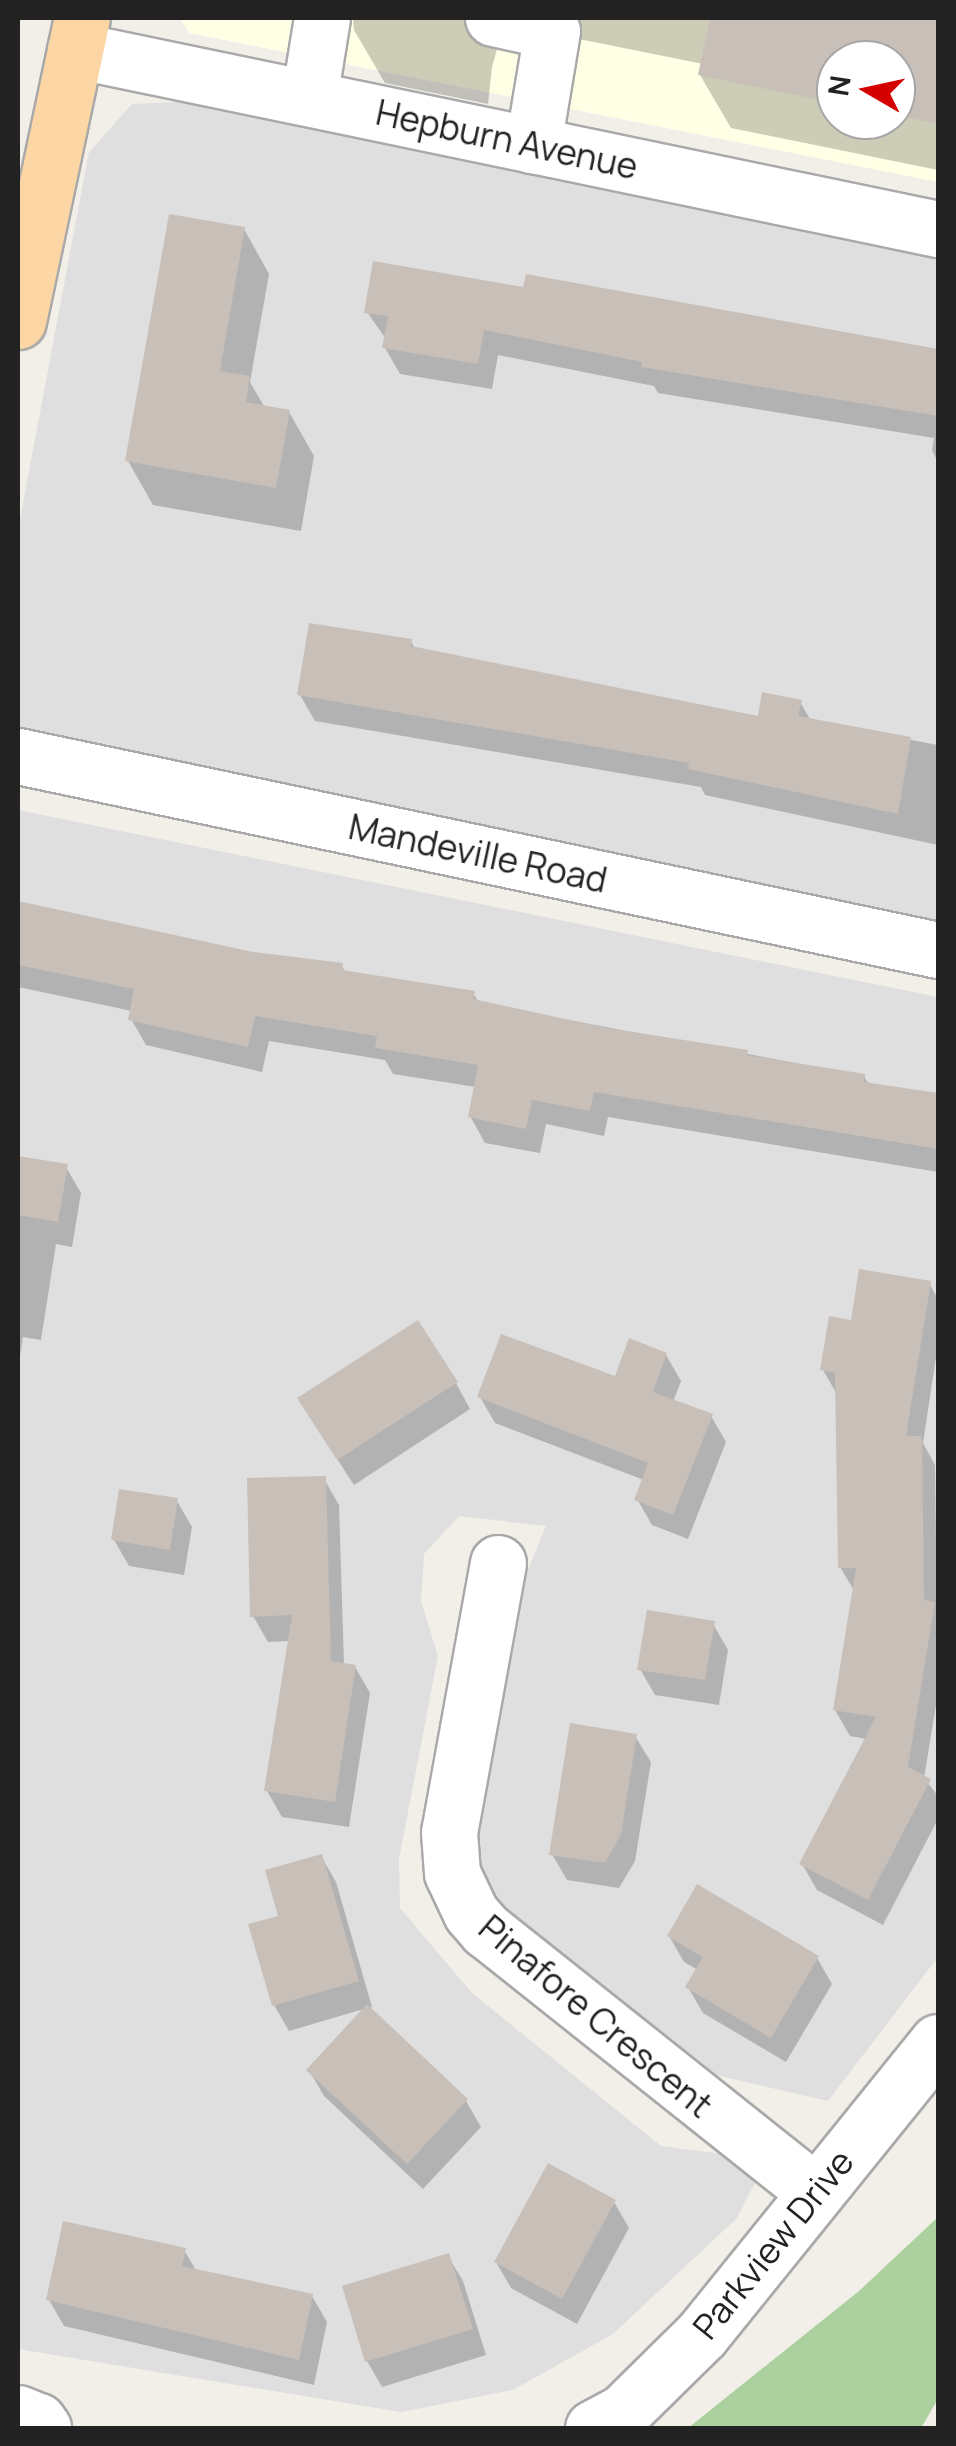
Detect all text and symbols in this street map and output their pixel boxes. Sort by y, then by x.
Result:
north arrow [816,40,916,140]
text: N [818,73,859,99]
street label: Hepburn Avenue [372,91,642,187]
street label: Mandeville Road [345,805,611,901]
street label: Pinafore Crescent [471,1906,721,2126]
street label: Parkview Drive [684,2141,862,2347]

